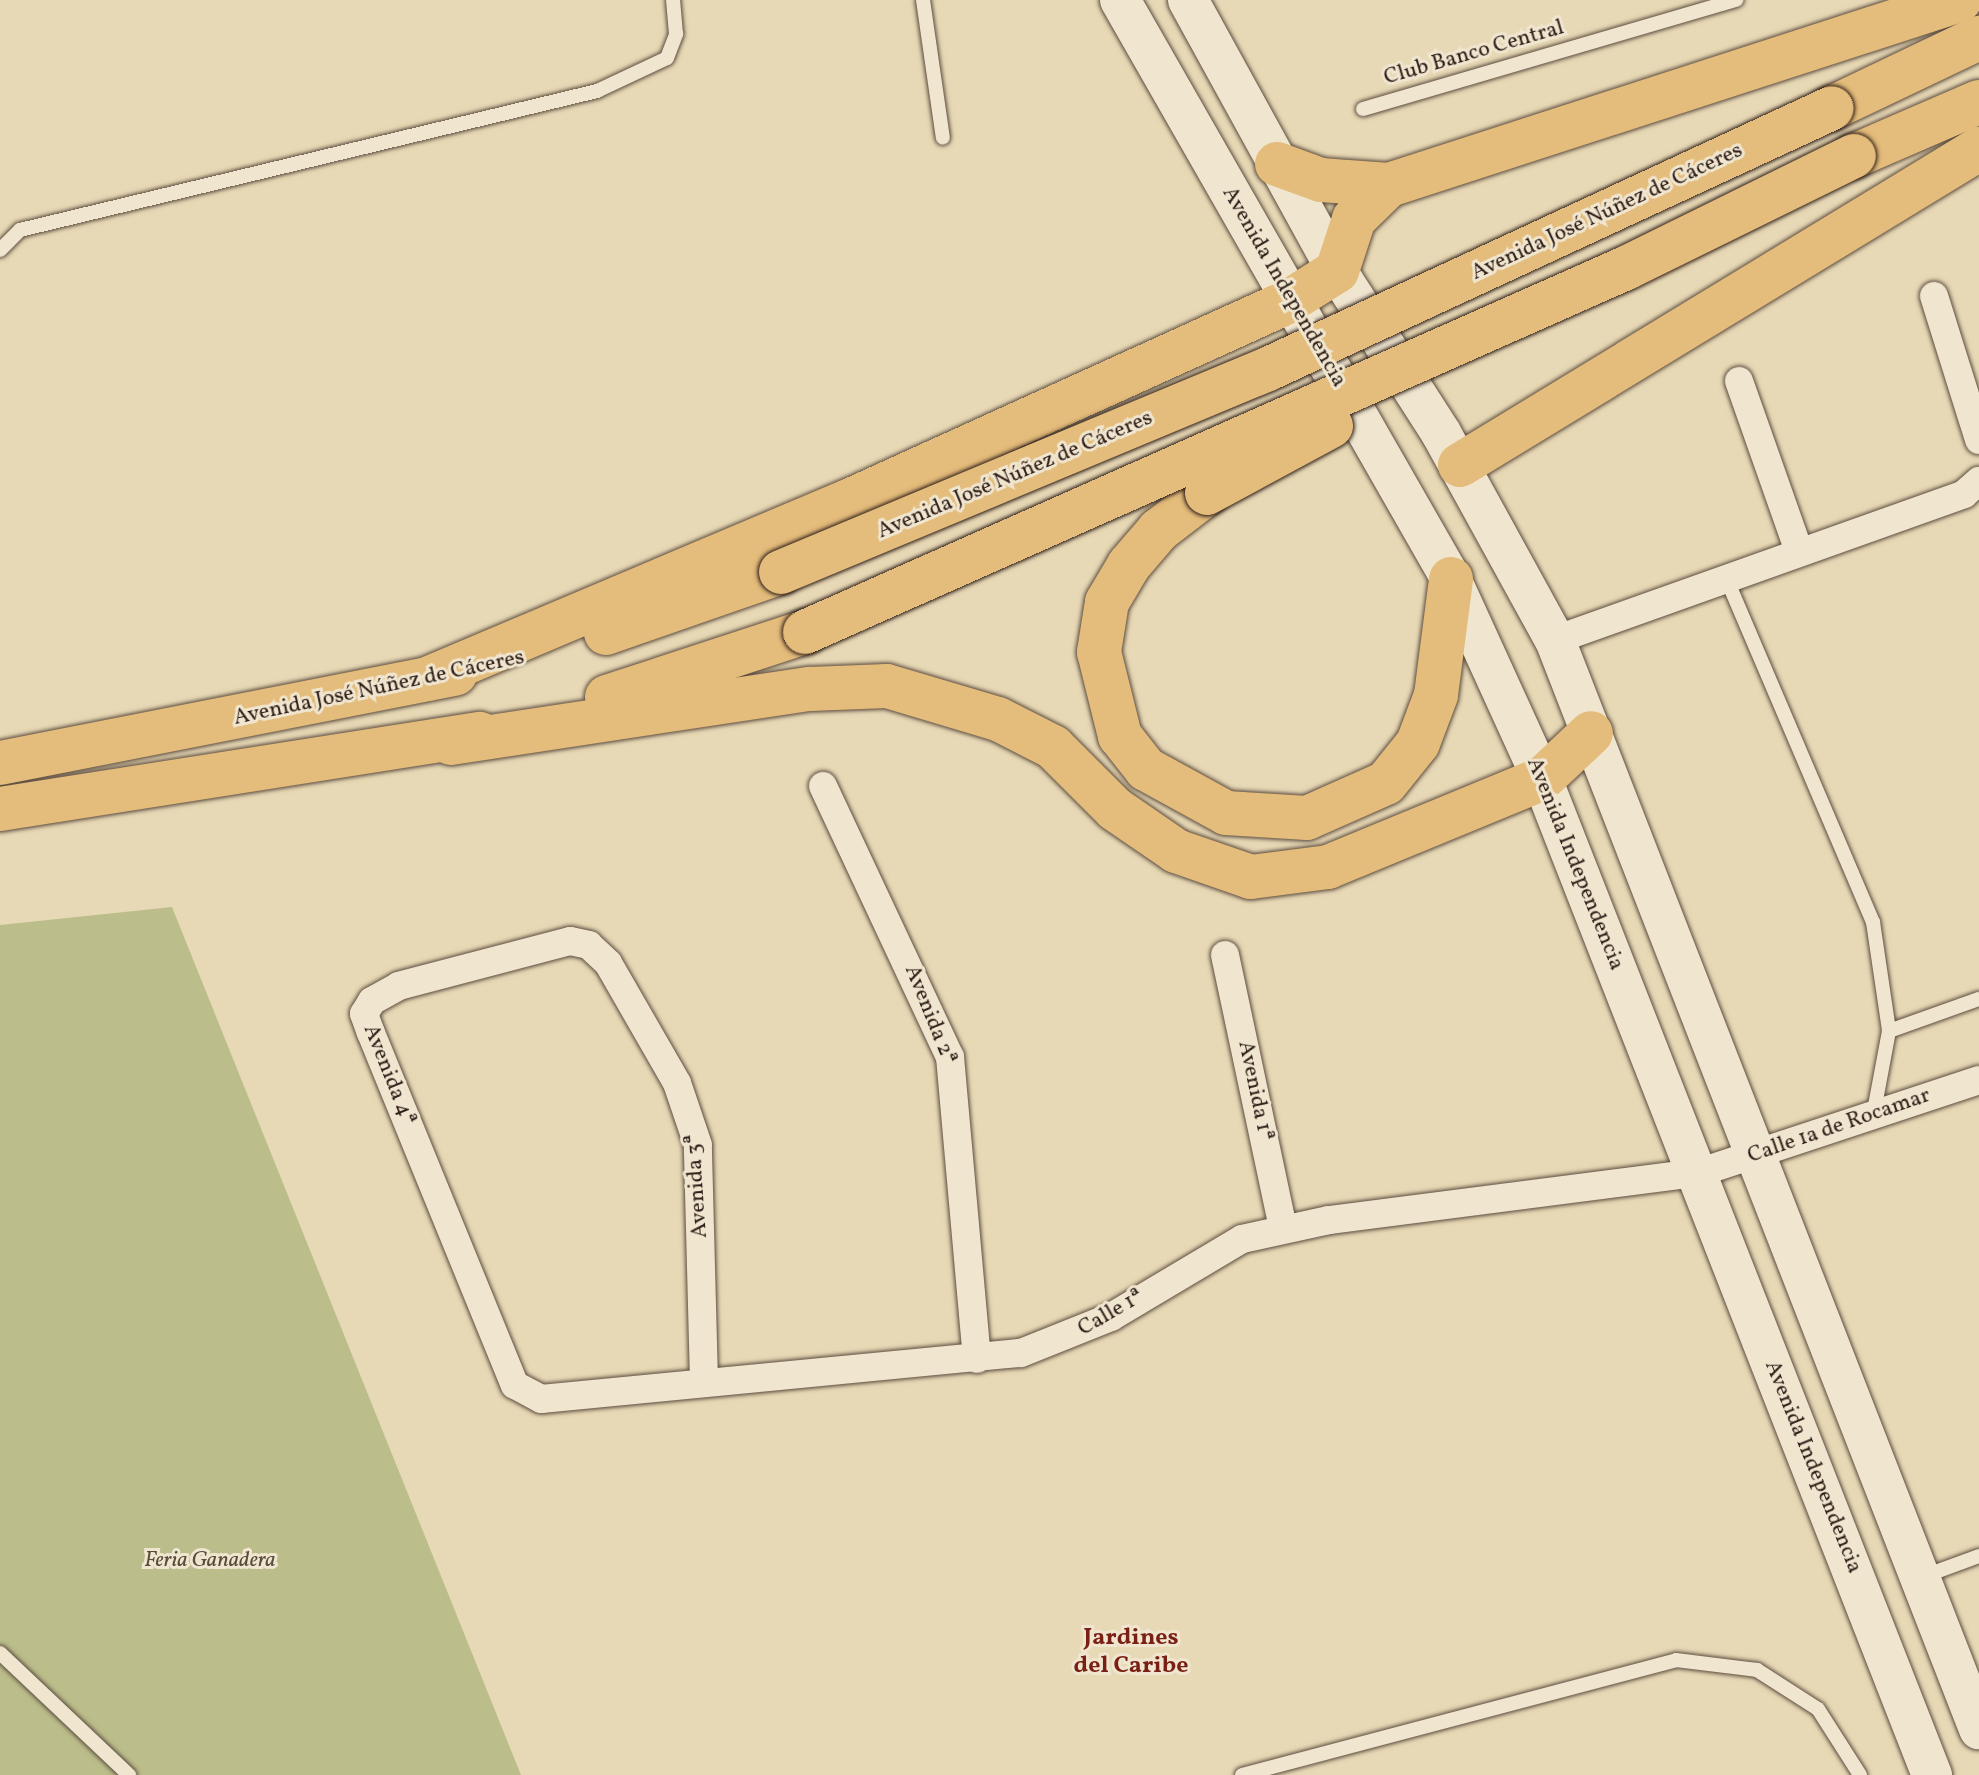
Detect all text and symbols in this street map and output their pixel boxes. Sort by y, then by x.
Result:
street label: Club Banco Central [1381,15,1567,91]
street label: Avenida José Núñez de Cáceres [1467,137,1747,287]
street label: Avenida Independencia [1216,182,1352,392]
street label: Avenida José Núñez de Cáceres [873,405,1157,545]
street label: Avenida José Núñez de Cáceres [231,644,527,732]
street label: Avenida Independencia [1520,754,1630,974]
street label: Avenida 2ª [898,961,962,1069]
street label: Avenida 4ª [357,1021,421,1129]
street label: Avenida 1ª [1232,1039,1278,1143]
street label: Calle 1a de Rocamar [1744,1082,1934,1170]
street label: Avenida 3ª [680,1133,714,1239]
street label: Calle 1ª [1073,1284,1149,1342]
street label: Avenida Independencia [1758,1357,1868,1577]
park label: Feria Ganadera [144,1548,276,1574]
district label: Jardines del Caribe [1074,1625,1188,1681]

